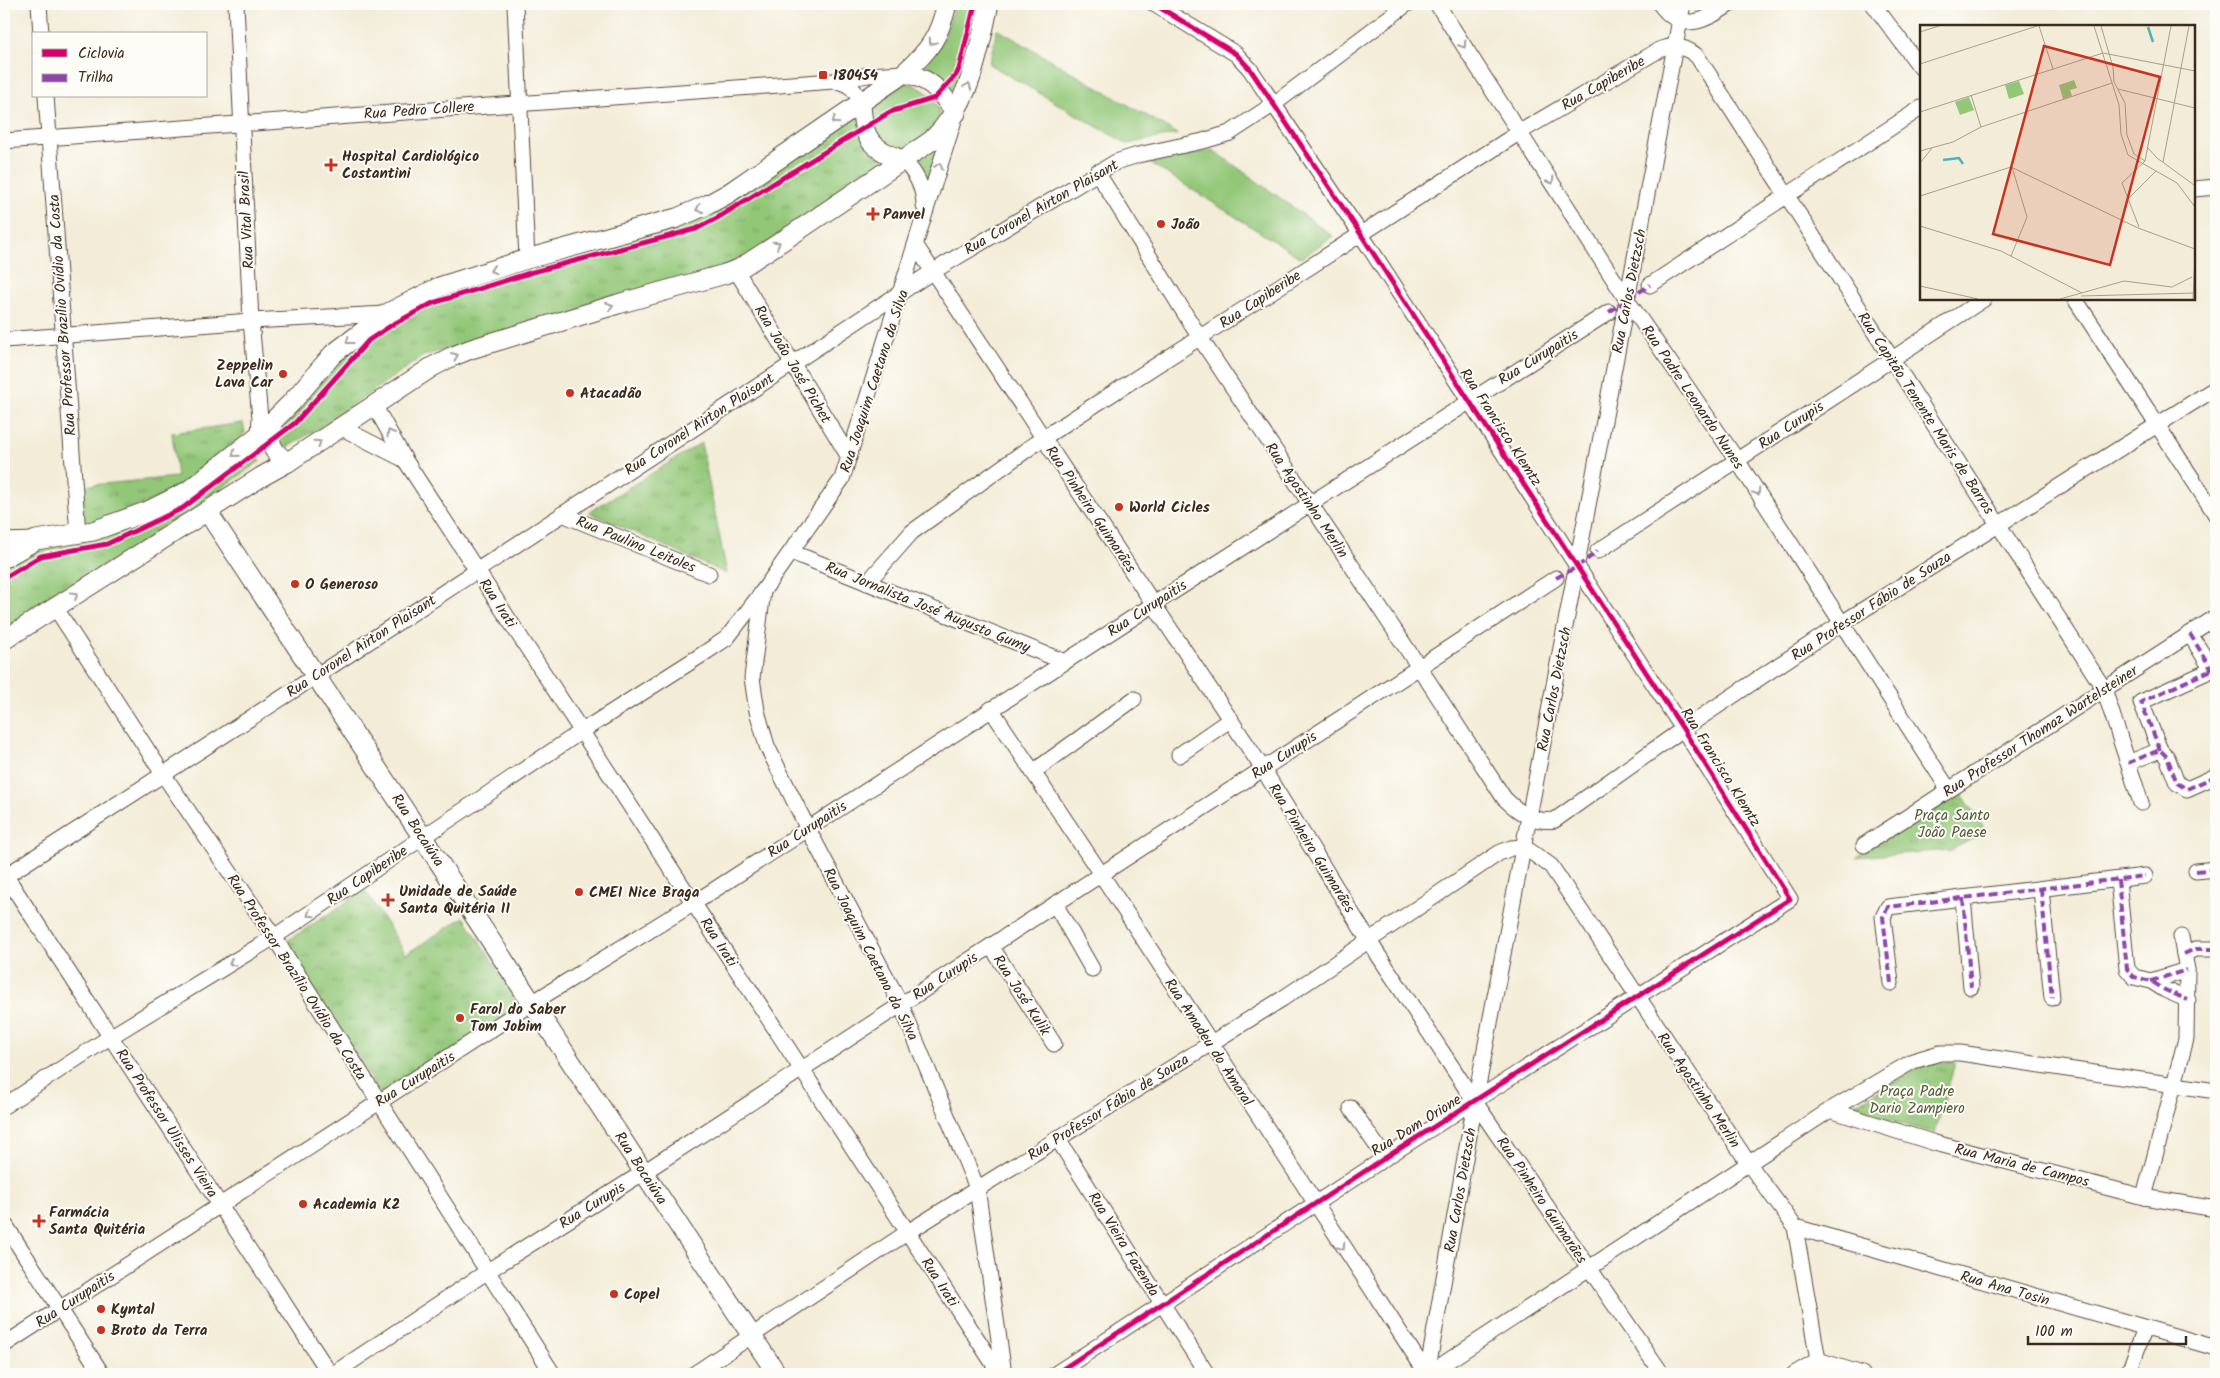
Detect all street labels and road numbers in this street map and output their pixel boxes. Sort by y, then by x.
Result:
street label: Rua Capiberibe [1557,50,1650,118]
street label: Rua Pedro Collere [363,95,475,127]
street label: Rua Coronel Airton Plaisant [960,154,1123,262]
street label: Rua Vital Brasil [232,170,262,270]
street label: Rua Professor Brazílio Ovídio da Costa [43,193,83,437]
street label: Rua Carlos Dietzsch [1606,227,1654,356]
street label: Rua Capiberibe [1215,264,1307,335]
street label: Rua Joaquim Caetano da Silva [834,287,916,476]
street label: Rua João José Pichet [747,301,837,429]
street label: Rua Capitão Tenente Maris de Barros [1850,307,2000,520]
street label: Rua Padre Leonardo Nunes [1635,320,1750,475]
street label: Rua Curupaitis [1494,323,1584,392]
street label: Rua Francisco Klemtz [1453,364,1548,492]
street label: Rua Coronel Airton Plaisant [620,367,780,483]
street label: Rua Curupis [1754,395,1830,456]
street label: Rua Agostinho Merlin [1258,438,1354,563]
street label: Rua Pinheiro Guimarães [1039,441,1142,579]
street label: Rua Paulino Leitoles [572,510,700,580]
street label: Rua Professor Fábio de Souza [1787,546,1956,668]
street label: Rua Jornalista José Augusto Gumy [822,556,1035,660]
street label: Rua Irati [472,574,523,634]
street label: Rua Curupaitis [1103,574,1193,644]
street label: Rua Coronel Airton Plaisant [282,589,442,705]
street label: Rua Carlos Dietzsch [1531,625,1579,754]
street label: Rua Professor Thomaz Wartelsteiner [1938,659,2144,804]
street label: Rua Francisco Klemtz [1674,703,1767,832]
street label: Rua Curupis [1247,725,1323,786]
street label: Rua Pinheiro Guimarães [1262,779,1361,919]
street label: Rua Bocaiúva [384,789,450,872]
street label: Rua Curupaitis [763,795,853,865]
street label: Rua Capiberibe [322,840,413,912]
street label: Rua Joaquim Caetano da Silva [816,864,924,1045]
street label: Rua Professor Brazílio Ovídio da Costa [220,869,372,1086]
street label: Rua Irati [693,913,744,973]
street label: Rua Curupis [908,946,984,1007]
street label: Rua José Kulik [986,950,1057,1042]
street label: Rua Amadeu do Amaral [1158,974,1259,1112]
street label: Rua Agostinho Merlin [1650,1028,1746,1153]
street label: Rua Professor Ulisses Vieira [109,1044,224,1203]
street label: Rua Curupaitis [371,1045,461,1114]
street label: Rua Professor Fábio de Souza [1023,1048,1194,1168]
street label: Rua Dom Orione [1367,1088,1467,1163]
street label: Rua Carlos Dietzsch [1438,1126,1484,1255]
street label: Rua Bocaiúva [607,1127,673,1210]
street label: Rua Pinheiro Guimarães [1490,1132,1593,1270]
street label: Rua Maria de Campos [1952,1138,2092,1194]
street label: Rua Curupis [555,1176,631,1236]
street label: Rua Vieira Fazenda [1081,1187,1165,1302]
street label: Rua Irati [914,1253,965,1313]
street label: Rua Curupaitis [31,1265,121,1335]
street label: Rua Ana Tosin [1957,1265,2052,1313]

